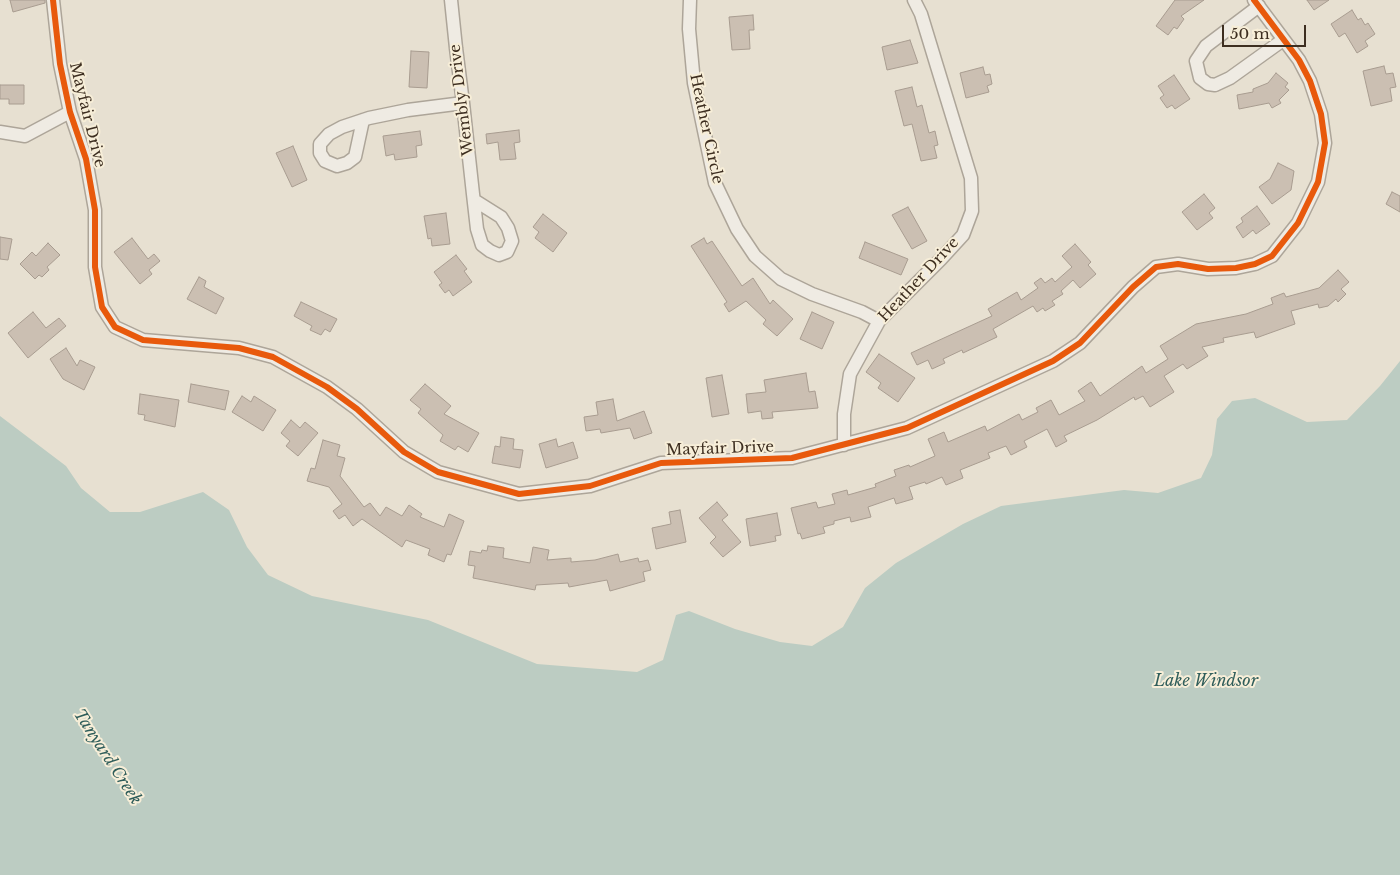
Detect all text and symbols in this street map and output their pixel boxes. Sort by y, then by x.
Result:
scale bar [1225,15,1309,47]
text: 50 m [1230,24,1270,43]
street label: Wembly Drive [446,43,478,157]
street label: Mayfair Drive [65,60,109,170]
street label: Heather Circle [686,72,726,186]
street label: Heather Drive [875,234,963,326]
street label: Mayfair Drive [666,438,774,460]
water label: Lake Windsor [1154,671,1258,691]
water label: Tanyard Creek [69,706,145,808]

